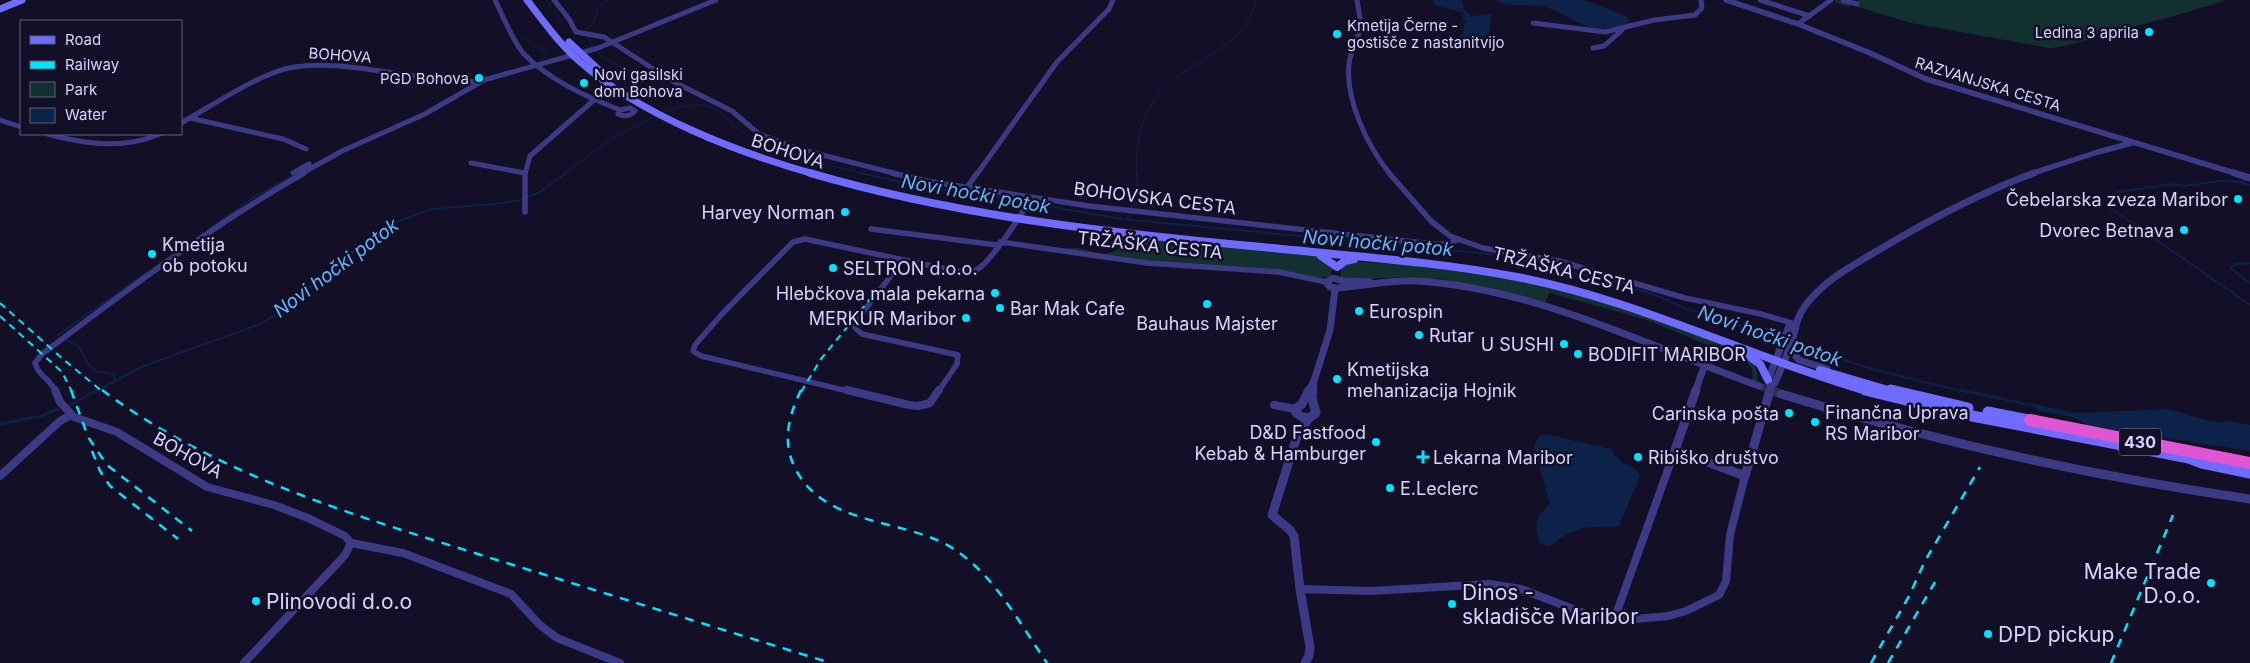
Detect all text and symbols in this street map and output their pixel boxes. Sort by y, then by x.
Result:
place label: Kmetija Černe - gostišče z nastanitvijo [1347,16,1505,52]
legend [20,20,182,135]
place label: Ledina 3 aprila [2035,23,2139,42]
marker: Ledina 3 aprila [2143,26,2155,38]
marker: Kmetija Černe - gostišče z nastanitvijo [1331,28,1343,40]
text: Road [65,30,101,49]
street label: BOHOVA [308,43,372,67]
street label: RAZVANJSKA CESTA [1913,53,2063,115]
text: Railway [65,55,120,74]
place label: Novi gasilski dom Bohova [594,65,683,101]
place label: PGD Bohova [380,69,469,88]
marker: PGD Bohova [473,72,485,84]
marker: Novi gasilski dom Bohova [578,77,590,89]
text: Park [65,80,98,99]
text: Water [65,105,107,124]
street label: BOHOVA [749,129,827,173]
water label: Novi hočki potok [900,170,1053,219]
street label: BOHOVSKA CESTA [1073,178,1237,218]
place label: Čebelarska zveza Maribor [2006,188,2228,210]
marker: Čebelarska zveza Maribor [2232,193,2244,205]
place label: Harvey Norman [701,202,835,223]
marker: Harvey Norman [839,206,851,218]
water label: Novi hočki potok [269,213,404,323]
place label: Dvorec Betnava [2039,220,2174,241]
marker: Dvorec Betnava [2178,224,2190,236]
water label: Novi hočki potok [1302,225,1455,261]
street label: TRŽAŠKA CESTA [1076,226,1224,263]
place label: Kmetija ob potoku [162,234,248,276]
street label: TRŽAŠKA CESTA [1491,241,1638,298]
marker: Kmetija ob potoku [146,248,158,260]
place label: SELTRON d.o.o. [843,258,978,279]
marker: SELTRON d.o.o. [827,262,839,274]
place label: Hlebčkova mala pekarna [776,283,985,304]
marker: Hlebčkova mala pekarna [989,287,1001,299]
place label: Bar Mak Cafe [1010,298,1125,319]
marker: Bauhaus Majster [1201,298,1213,310]
place label: Eurospin [1369,301,1443,322]
water label: Novi hočki potok [1695,301,1846,372]
marker: Bar Mak Cafe [994,302,1006,314]
marker: Eurospin [1353,305,1365,317]
place label: MERKUR Maribor [809,308,956,329]
marker: MERKUR Maribor [960,312,972,324]
place label: Bauhaus Majster [1136,313,1278,334]
place label: Rutar [1429,325,1474,346]
marker: Rutar [1413,329,1425,341]
place label: U SUSHI [1481,334,1554,355]
marker: U SUSHI [1558,338,1570,350]
place label: BODIFIT MARIBOR [1588,344,1746,365]
marker: BODIFIT MARIBOR [1572,348,1584,360]
place label: Kmetijska mehanizacija Hojnik [1347,359,1517,401]
marker: Kmetijska mehanizacija Hojnik [1331,373,1343,385]
place label: Finančna Uprava RS Maribor [1825,402,1969,444]
place label: Carinska pošta [1652,403,1779,424]
marker: Carinska pošta [1783,407,1795,419]
marker: Finančna Uprava RS Maribor [1809,416,1821,428]
place label: D&D Fastfood Kebab & Hamburger [1194,422,1366,464]
street label: BOHOVA [150,427,226,483]
road number: 430 [2119,428,2161,456]
marker: D&D Fastfood Kebab & Hamburger [1370,436,1382,448]
place label: Lekarna Maribor [1433,447,1573,468]
place label: Ribiško društvo [1648,447,1779,468]
marker: Lekarna Maribor [1417,451,1429,463]
marker: Ribiško društvo [1632,451,1644,463]
place label: E.Leclerc [1400,478,1479,499]
marker: E.Leclerc [1384,482,1396,494]
place label: Make Trade D.o.o. [2084,559,2201,608]
marker: Make Trade D.o.o. [2205,577,2217,589]
place label: Dinos - skladišče Maribor [1462,580,1638,629]
place label: Plinovodi d.o.o [266,589,412,614]
marker: Plinovodi d.o.o [250,595,262,607]
marker: Dinos - skladišče Maribor [1446,598,1458,610]
place label: DPD pickup [1998,622,2114,647]
marker: DPD pickup [1982,628,1994,640]

